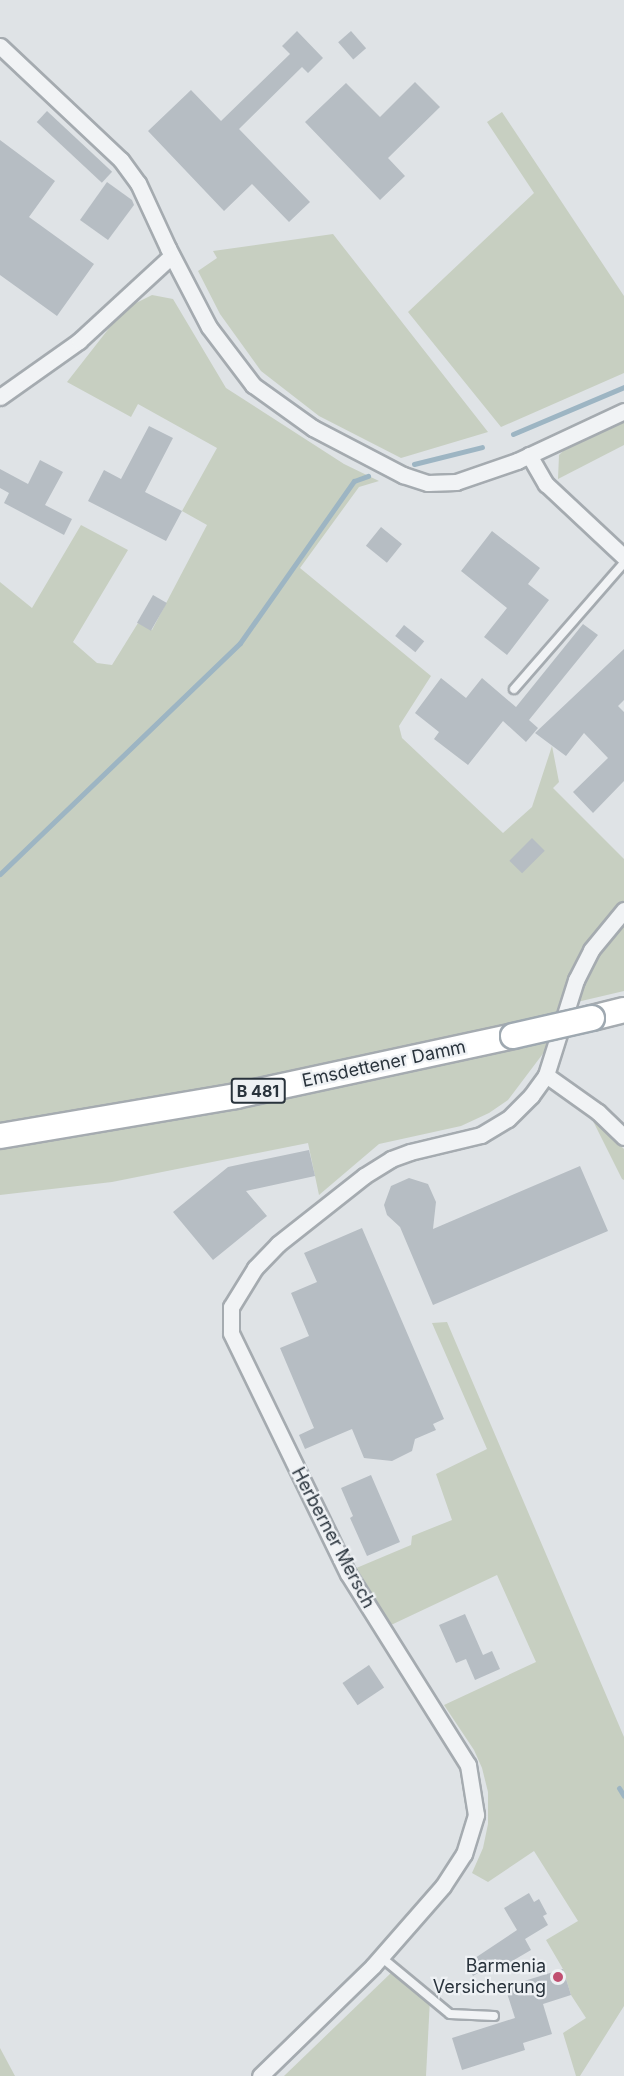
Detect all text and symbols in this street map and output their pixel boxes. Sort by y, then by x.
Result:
street label: Emsdettener Damm [300,1036,468,1092]
road number: B 481 [230,1078,286,1104]
street label: Herberner Mersch [287,1464,379,1612]
place label: Barmenia Versicherung [433,1956,546,1998]
marker: Barmenia Versicherung [551,1970,565,1984]

